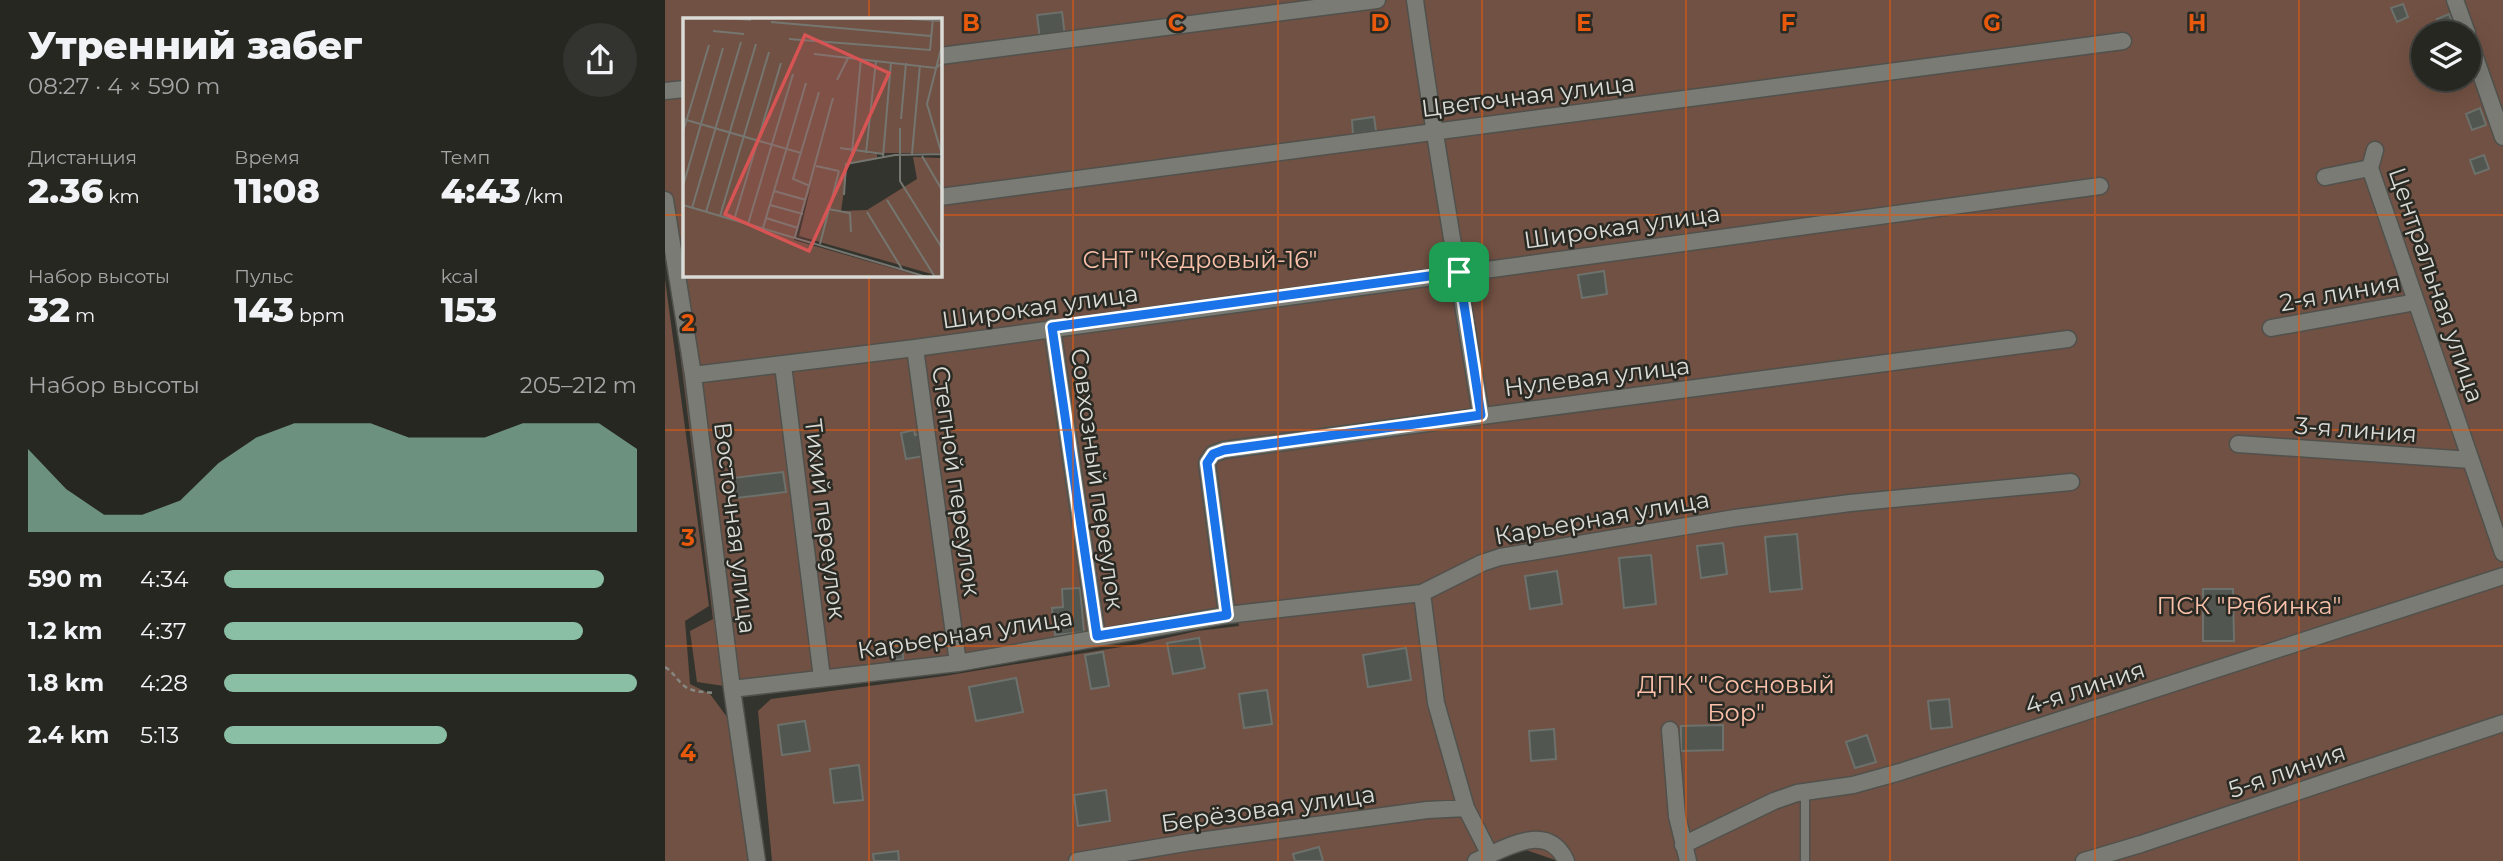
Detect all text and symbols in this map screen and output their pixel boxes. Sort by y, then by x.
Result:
text: B [962,9,980,37]
text: C [1168,9,1185,37]
text: D [1371,9,1390,37]
text: E [1576,9,1592,37]
text: F [1781,9,1796,37]
text: G [1983,9,2001,37]
text: H [2188,9,2206,37]
inset map [683,18,941,276]
map controls [2411,21,2481,91]
button: layers [2411,21,2481,91]
text: Утренний забег [28,22,362,69]
button: share [563,23,637,97]
street label: Цветочная улица [1419,68,1636,123]
text: 08:27 · 4 × 590 m [28,72,220,100]
text: Дистанция [28,146,137,169]
text: Время [234,146,300,169]
text: Темп [441,146,490,169]
street label: Центральная улица [2383,163,2490,406]
text: 2.36 [28,169,103,212]
text: 11:08 [234,169,320,212]
text: 4:43 [441,169,521,212]
text: km [103,185,140,208]
text: /km [521,185,564,208]
street label: Широкая улица [1522,198,1722,255]
pin [1429,242,1489,302]
park label: СНТ "Кедровый-16" [1082,245,1318,274]
icon: arrive [1440,253,1478,291]
text: Набор высоты [28,265,170,288]
text: Пульс [234,265,294,288]
text: kcal [441,265,479,288]
street label: 2-я линия [2277,268,2402,317]
street label: Широкая улица [940,278,1140,335]
text: 32 [28,288,70,331]
text: 143 [234,288,294,331]
text: 153 [441,288,497,331]
text: m [70,304,95,327]
text: bpm [294,304,345,327]
text: 2 [681,309,695,337]
street label: Совхозный переулок [1065,346,1130,612]
street label: Нулевая улица [1502,351,1691,402]
street label: Степной переулок [926,364,987,598]
text: Набор высоты [28,371,200,399]
text: 205–212 m [520,371,637,399]
street label: 3-я линия [2294,411,2418,448]
street label: Тихий переулок [799,417,852,621]
street label: Восточная улица [708,421,763,635]
street label: Карьерная улица [1492,484,1712,551]
text: 3 [680,524,695,552]
text: 590 m [28,565,103,593]
text: 4:34 [140,565,188,593]
park label: ПСК "Рябинка" [2157,591,2342,620]
street label: Карьерная улица [855,602,1075,665]
text: 1.2 km [28,617,102,645]
text: 4:37 [140,617,186,645]
street label: 4-я линия [2021,654,2149,721]
text: 1.8 km [28,669,104,697]
text: 4:28 [140,669,188,697]
park label: ДПК "Сосновый Бор" [1637,670,1835,727]
text: 2.4 km [28,721,109,749]
text: 5:13 [140,721,179,749]
street label: 5-я линия [2224,737,2349,804]
text: 4 [680,739,696,767]
street label: Берёзовая улица [1159,779,1377,838]

